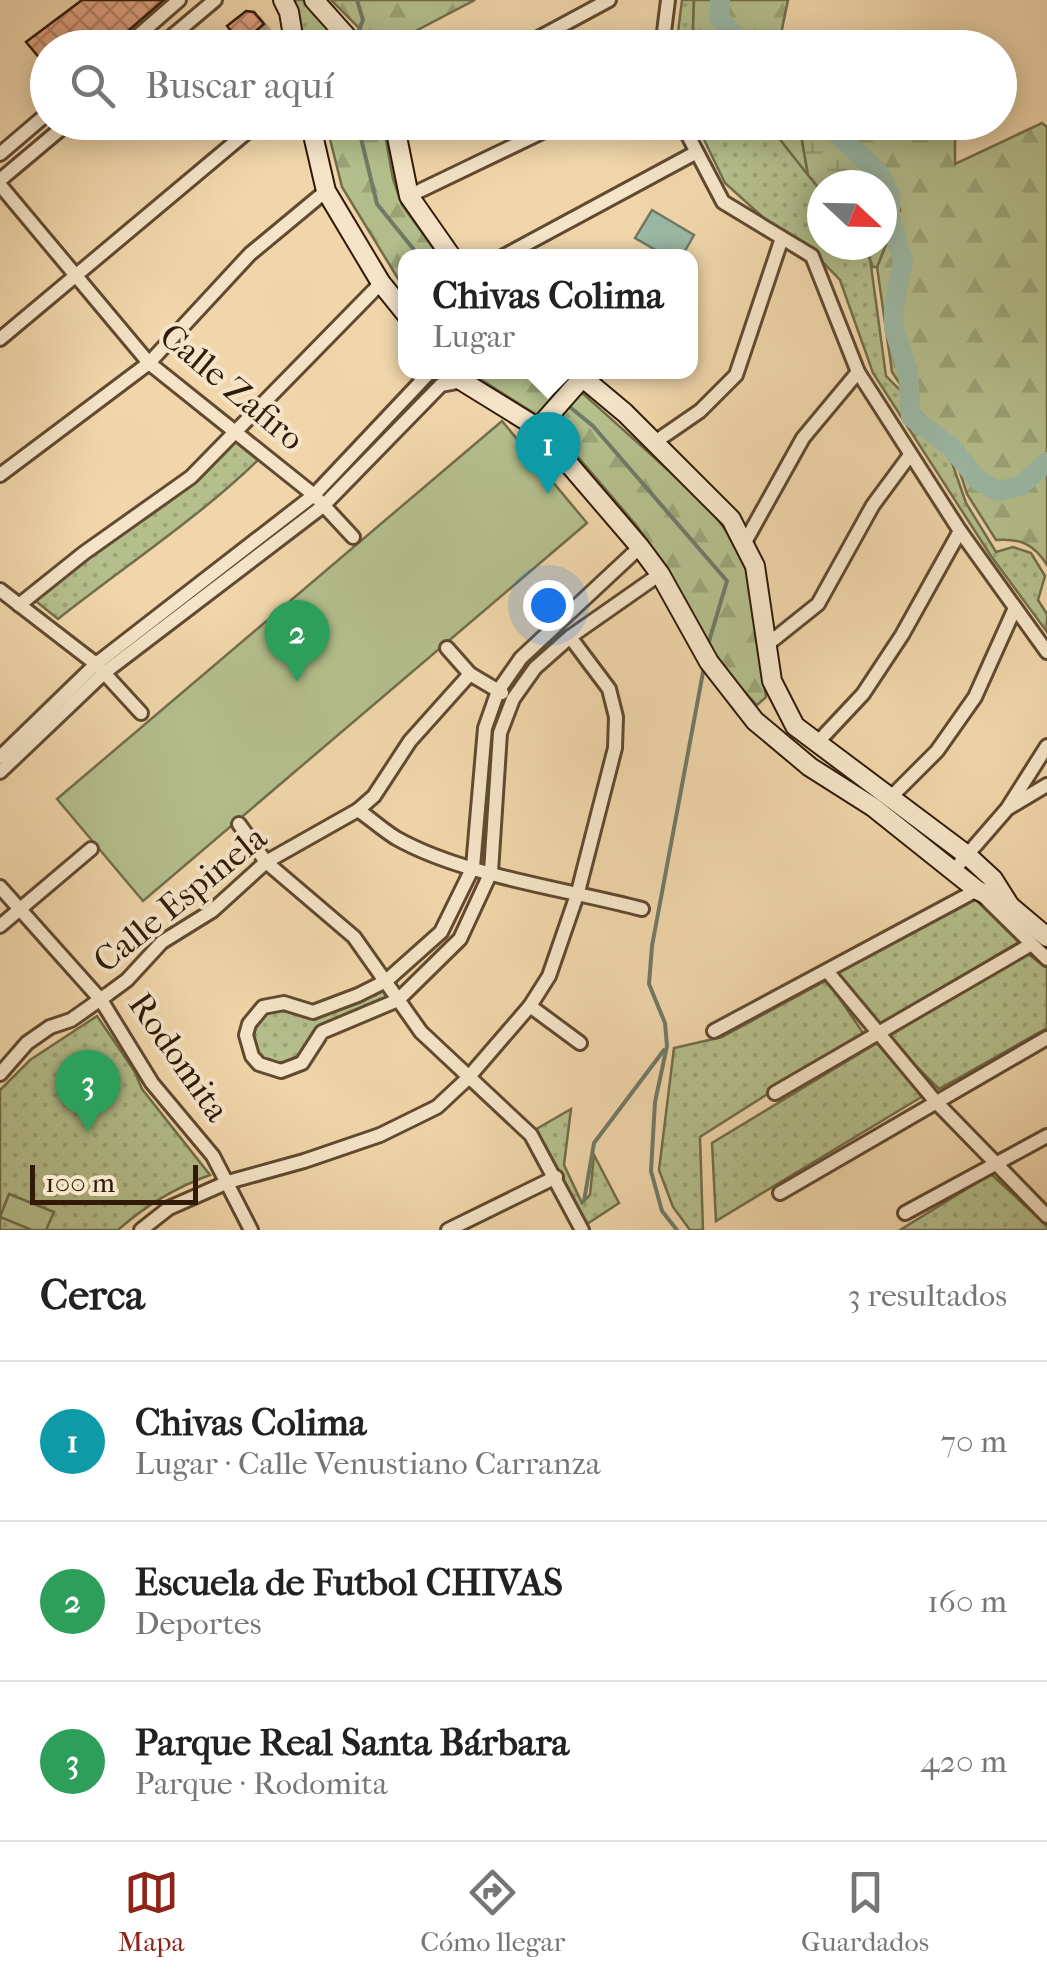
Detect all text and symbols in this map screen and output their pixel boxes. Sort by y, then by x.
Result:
search box [30,30,1017,140]
icon: search [65,58,120,113]
text: Buscar aquí [145,63,334,108]
north arrow [807,170,897,260]
popup [398,249,698,379]
text: Chivas Colima [432,273,664,318]
street label: Calle Zafiro [152,315,312,459]
text: Lugar [432,318,515,355]
pin: 1 [516,412,580,494]
your location [523,580,574,631]
pin: 2 [264,600,330,682]
street label: Calle Espinela [85,816,275,981]
street label: Rodomita [120,985,238,1130]
pin: 3 [56,1050,120,1132]
scale bar [30,1160,198,1204]
text: 100 m [45,1166,115,1199]
text: Cerca [40,1271,145,1320]
text: 3 resultados [848,1277,1007,1314]
text: Chivas Colima [135,1400,366,1445]
text: 1 [67,1423,78,1460]
text: 70 m [941,1423,1007,1460]
text: Lugar · Calle Venustiano Carranza [135,1445,601,1482]
text: Escuela de Futbol CHIVAS [135,1560,563,1605]
text: 2 [64,1583,81,1620]
text: 160 m [927,1583,1007,1620]
text: Deportes [135,1605,261,1642]
text: Parque Real Santa Bárbara [135,1720,569,1765]
text: 3 [66,1743,79,1780]
text: 420 m [921,1743,1007,1780]
text: Parque · Rodomita [135,1765,387,1802]
tab: Mapa [118,1865,185,1958]
tab: Cómo llegar [420,1865,565,1958]
tab: Guardados [801,1865,929,1958]

